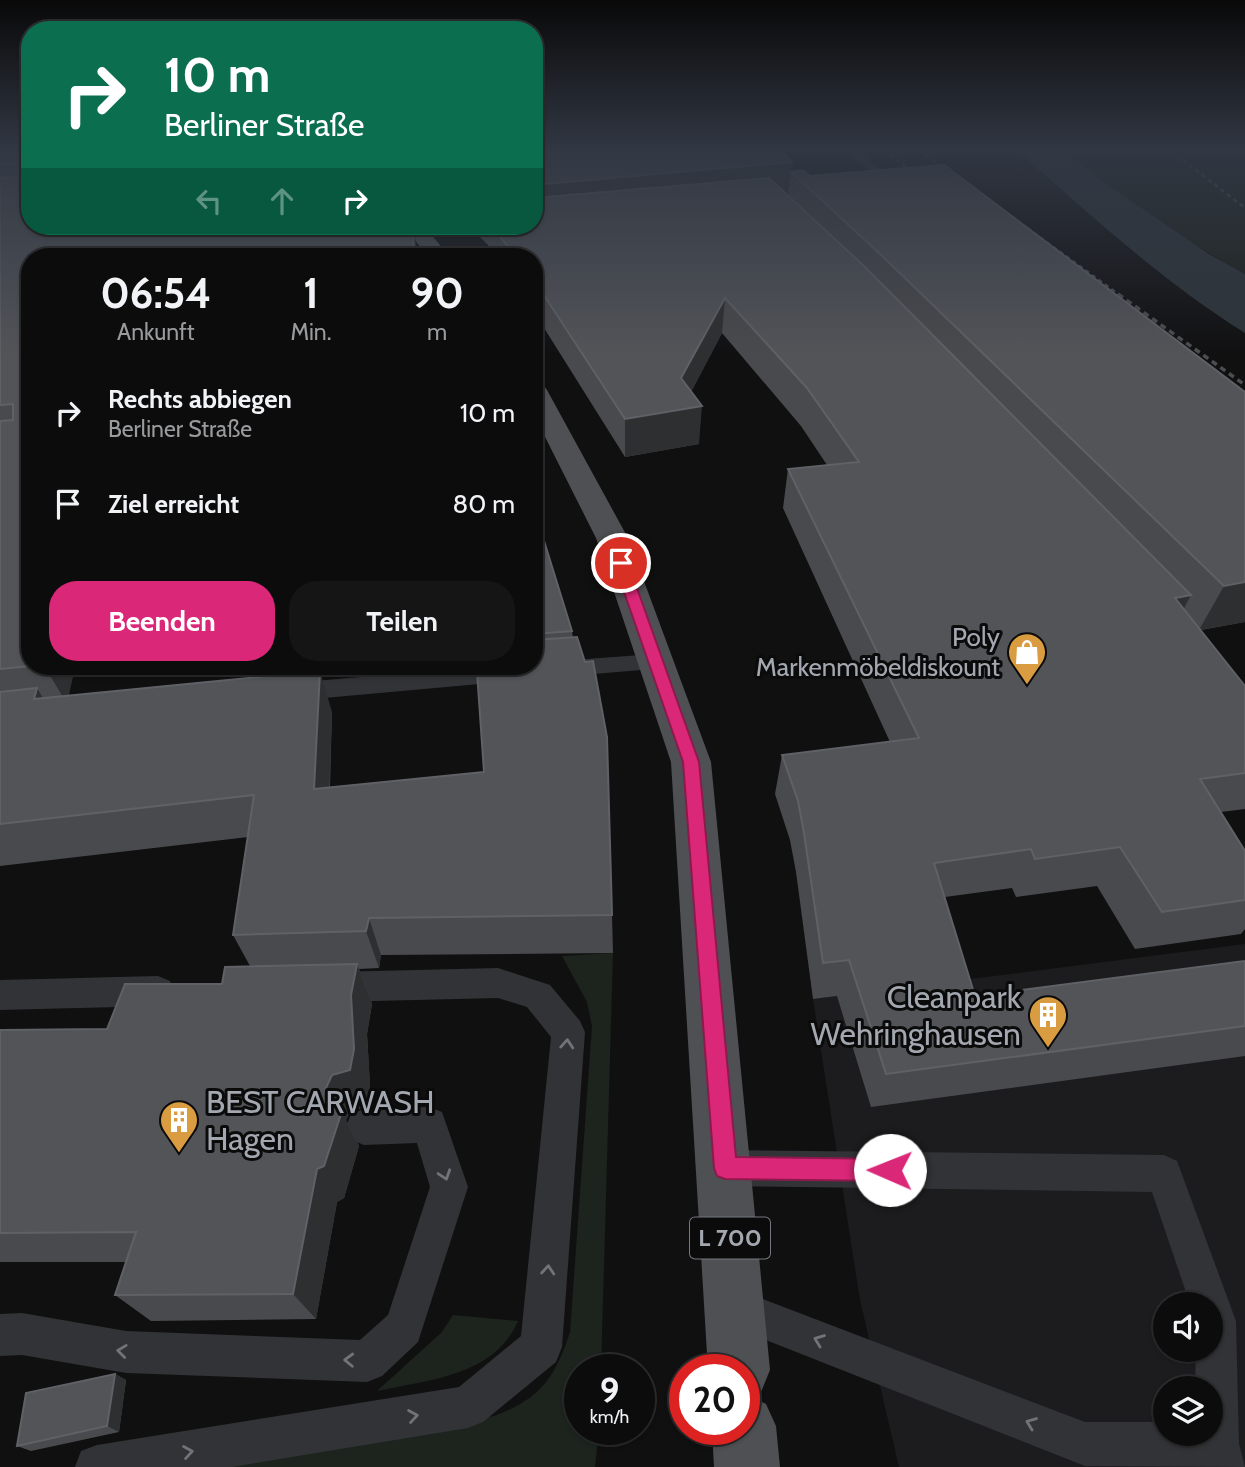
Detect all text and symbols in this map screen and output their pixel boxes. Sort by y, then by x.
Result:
text: 10 m [164,45,270,104]
icon: right [49,49,140,140]
text: Berliner Straße [164,105,364,144]
icon: left [190,182,228,220]
icon: ahead [263,182,301,220]
icon: right [336,182,374,220]
text: 06:54 [100,267,211,319]
text: 1 [303,267,319,319]
text: 90 [411,267,464,319]
text: Ankunft [117,318,194,346]
text: Min. [290,318,331,346]
text: m [427,318,447,346]
text: Rechts abbiegen [108,383,292,415]
icon: right [49,394,87,432]
text: 10 m [460,397,515,429]
text: Berliner Straße [108,415,252,443]
icon: arrive [49,485,87,523]
text: Ziel erreicht [108,488,239,520]
text: 80 m [452,488,515,520]
pin [591,533,651,593]
icon: arrive [602,544,640,582]
button: Beenden [49,581,275,661]
button: Teilen [289,581,515,661]
place label: Poly Markenmöbeldiskount [756,621,1000,683]
shop icon: Poly Markenmöbeldiskount [1006,631,1048,686]
place label: Cleanpark Wehringhausen [811,977,1022,1053]
building icon: Cleanpark Wehringhausen [1027,994,1069,1049]
one-way arrow [559,1038,574,1049]
place label: BEST CARWASH Hagen [206,1082,435,1158]
building icon: BEST CARWASH Hagen [158,1099,200,1154]
position arrow [853,1133,927,1207]
one-way arrow [437,1169,451,1181]
road number: L 700 [690,1218,770,1258]
one-way arrow [540,1264,555,1276]
map controls [1153,1292,1223,1446]
button: sound [1153,1292,1223,1362]
one-way arrow [813,1335,825,1349]
one-way arrow [116,1343,128,1358]
one-way arrow [343,1353,354,1368]
speed limit sign: 20 [669,1354,760,1445]
text: 9 [600,1369,619,1412]
button: layers [1153,1376,1223,1446]
text: km/h [590,1406,629,1428]
one-way arrow [407,1409,419,1424]
one-way arrow [1025,1417,1037,1431]
one-way arrow [182,1445,194,1460]

